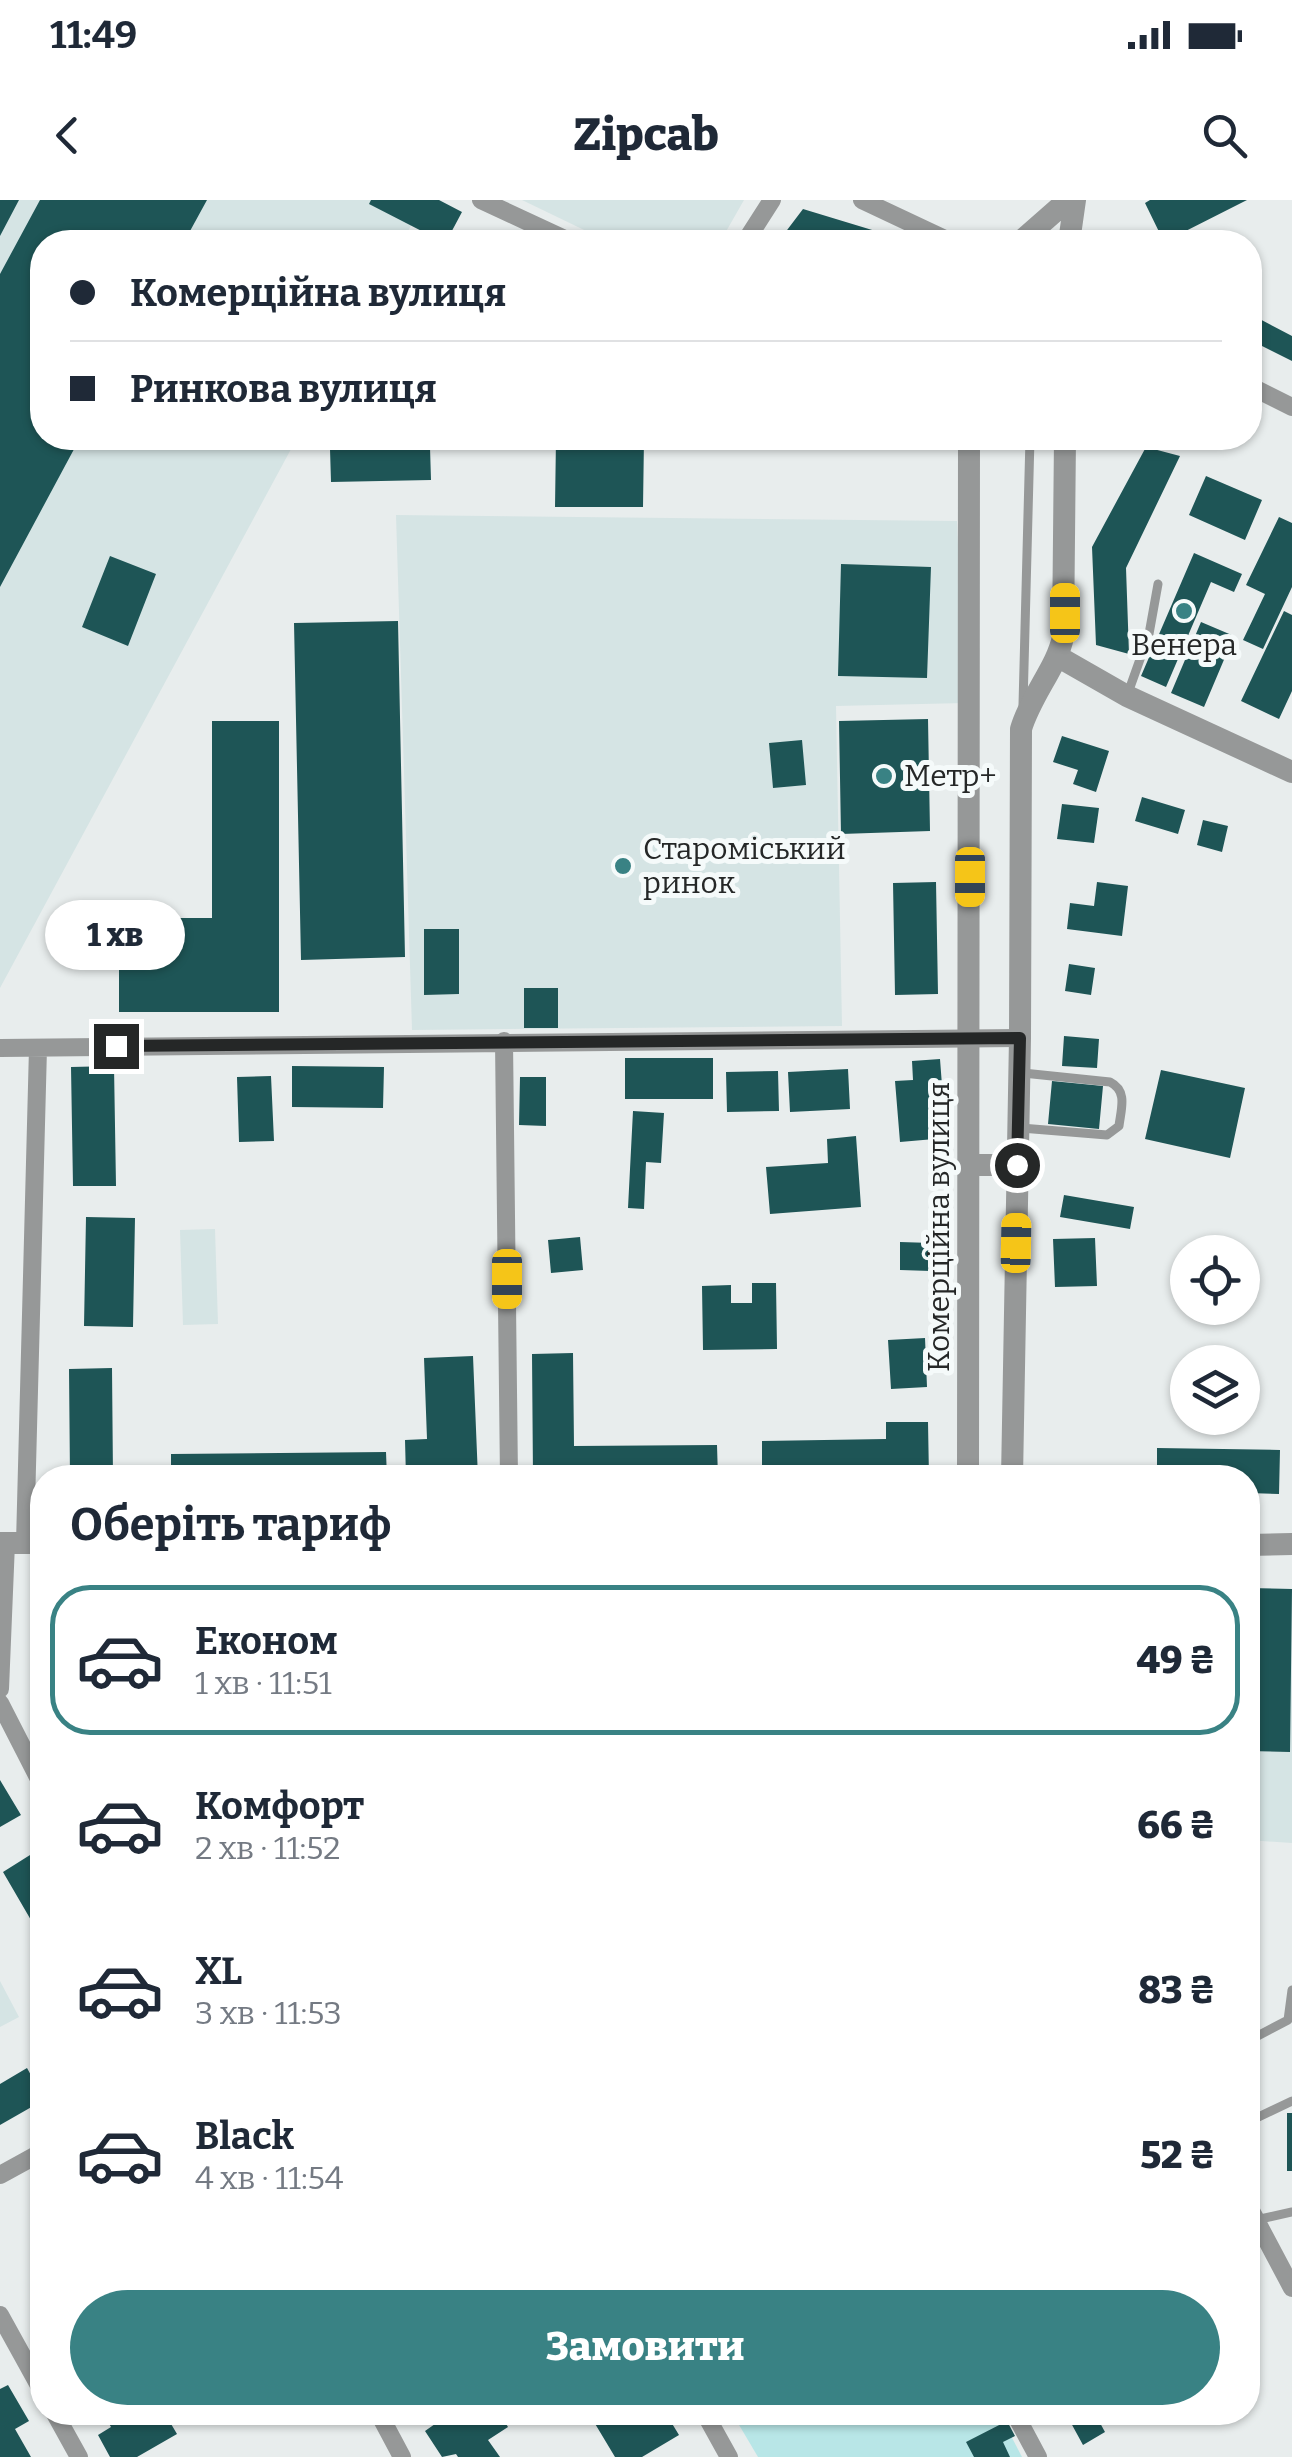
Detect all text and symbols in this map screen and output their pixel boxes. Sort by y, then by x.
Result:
text: 11:49 [50,12,137,58]
icon: back [40,108,95,163]
text: Zipcab [573,108,719,162]
icon: search [1197,108,1252,163]
text: Комерційна вулиця [130,270,506,316]
text: Ринкова вулиця [130,366,437,412]
car [1050,583,1080,643]
marker: Венера [1173,600,1195,622]
place label: Венера [1131,627,1237,663]
place label: Метр+ [904,758,997,794]
marker: Метр+ [873,765,895,787]
place label: Староміський ринок [643,831,846,901]
car [955,847,985,907]
marker: Староміський ринок [612,855,634,877]
callout: 1 хв [46,901,186,971]
text: 1 хв [87,916,143,954]
route end [94,1024,139,1069]
street label: Комерційна вулиця [921,1082,957,1372]
route start [995,1143,1040,1188]
car [1000,1213,1032,1273]
map controls [1170,1235,1260,1435]
button: locate [1170,1235,1260,1325]
car [492,1249,522,1309]
button: layers [1170,1345,1260,1435]
text: Оберіть тариф [70,1498,391,1552]
icon: car [75,1615,165,1705]
text: Економ [195,1618,338,1664]
text: 49 ₴ [1136,1637,1215,1683]
text: 1 хв · 11:51 [195,1664,332,1702]
icon: car [75,1780,165,1870]
text: Комфорт [195,1783,364,1829]
text: 66 ₴ [1137,1802,1215,1848]
text: 2 хв · 11:52 [195,1829,340,1867]
icon: car [75,1945,165,2035]
text: XL [195,1948,242,1994]
text: 83 ₴ [1138,1967,1215,2013]
text: 3 хв · 11:53 [195,1994,342,2032]
icon: car [75,2110,165,2200]
text: Black [195,2113,294,2159]
text: 52 ₴ [1140,2132,1215,2178]
text: 4 хв · 11:54 [195,2159,343,2197]
button: Замовити [70,2290,1220,2405]

